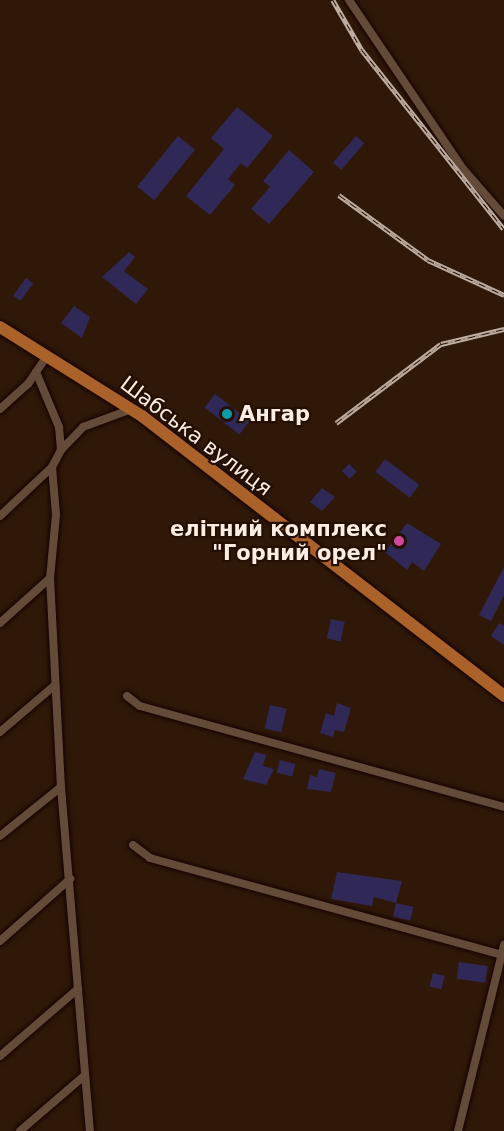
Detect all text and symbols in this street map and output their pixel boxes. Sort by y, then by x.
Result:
street label: Шабська вулиця [115,371,277,501]
place label: Ангар [239,401,310,427]
marker: Ангар [220,407,234,421]
place label: елітний комплекс "Горний орел" [170,516,387,566]
marker: елітний комплекс "Горний орел" [392,534,406,548]

